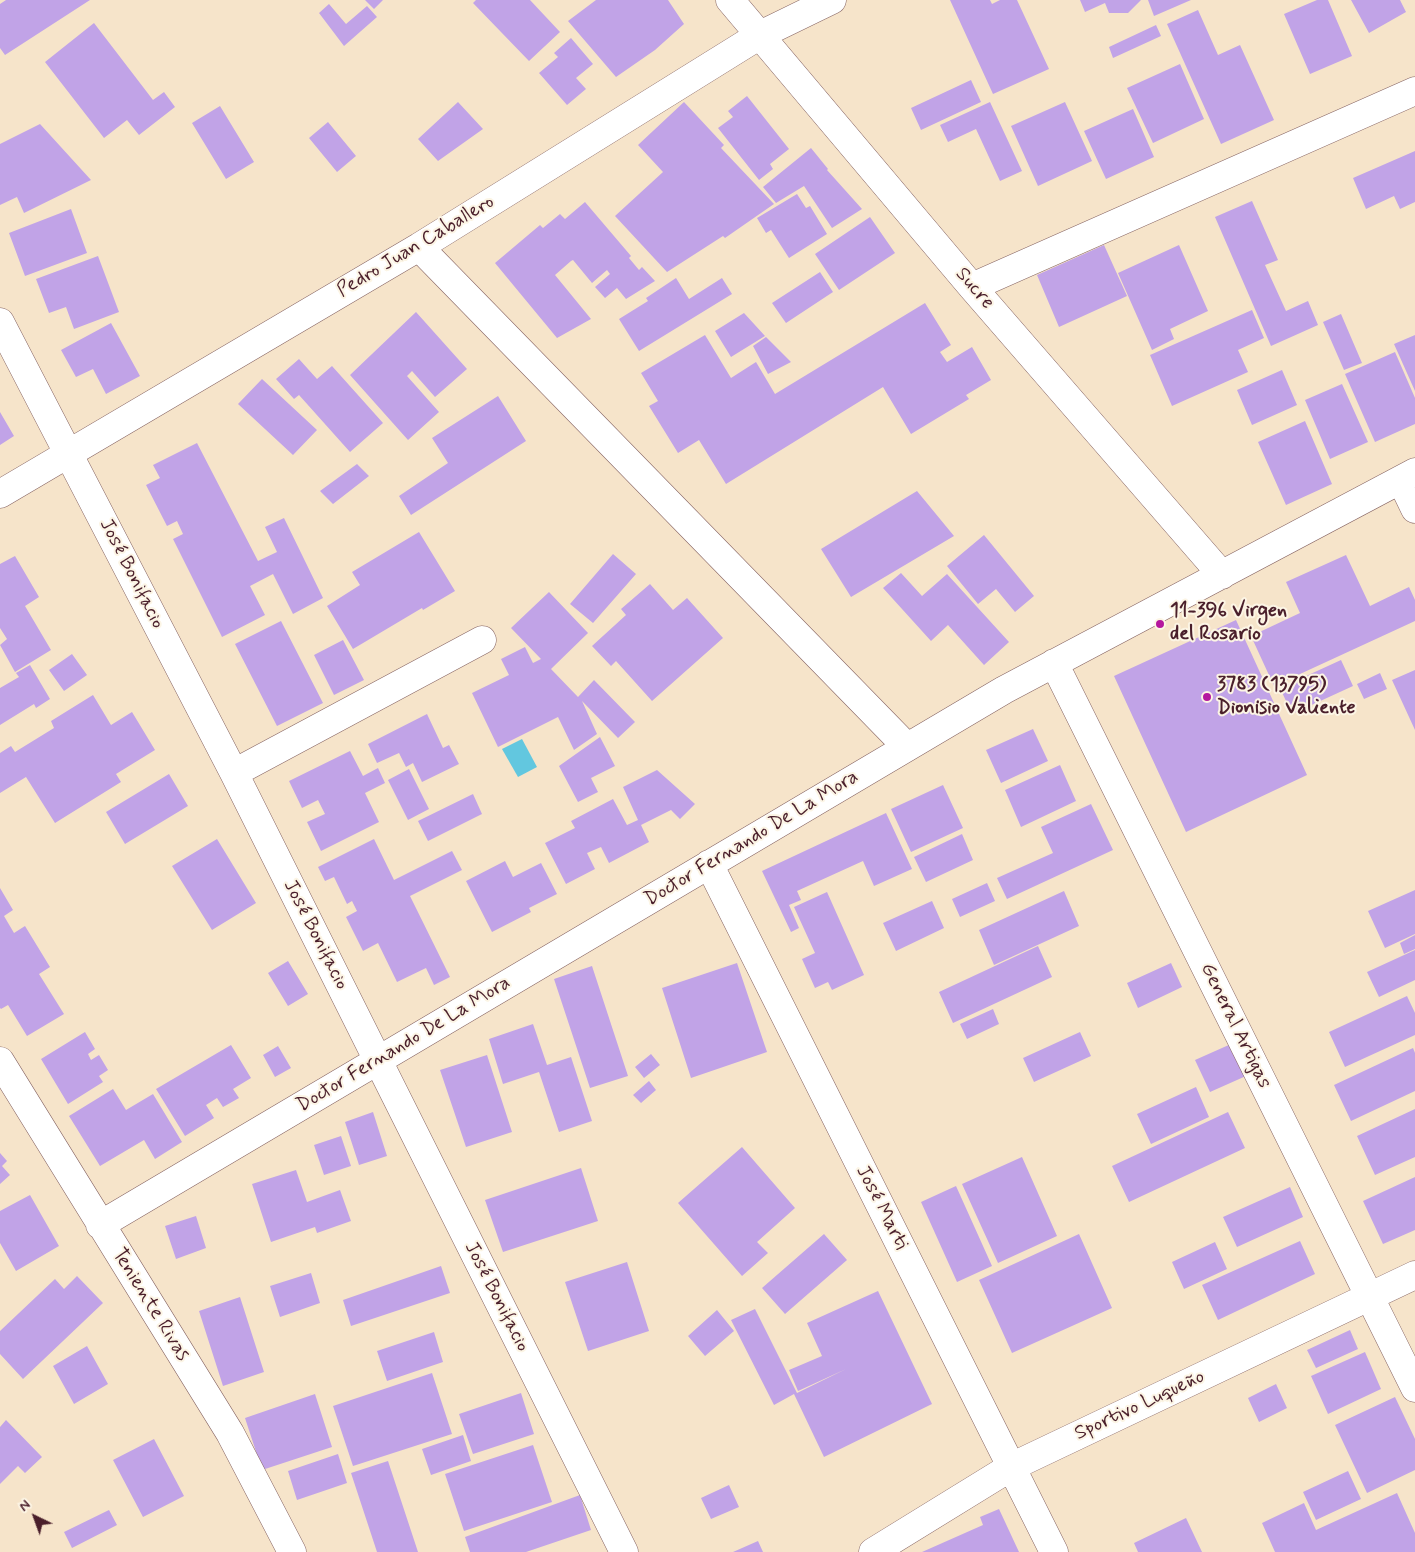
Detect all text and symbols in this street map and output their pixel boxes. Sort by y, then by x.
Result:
street label: Pedro Juan Caballero [333,191,499,303]
street label: Sucre [949,263,999,315]
street label: José Bonifacio [93,515,169,633]
place label: 11-396 Virgen del Rosario [1170,600,1287,647]
marker: 11-396 Virgen del Rosario [1154,618,1166,630]
place label: 3783 (13795) Dionisio Valiente [1217,674,1356,721]
marker: 3783 (13795) Dionisio Valiente [1201,691,1213,703]
street label: Doctor Fernando De La Mora [641,766,863,912]
street label: José Bonifacio [277,876,353,994]
street label: General Artigas [1194,959,1276,1093]
street label: Doctor Fernando De La Mora [293,972,515,1118]
street label: José Marti [850,1162,912,1254]
street label: José Bonifacio [458,1238,534,1356]
street label: Teniente Rivas [106,1244,194,1366]
street label: Sportivo Luqueño [1071,1365,1209,1447]
north arrow [10,1492,60,1542]
text: N [15,1496,34,1516]

